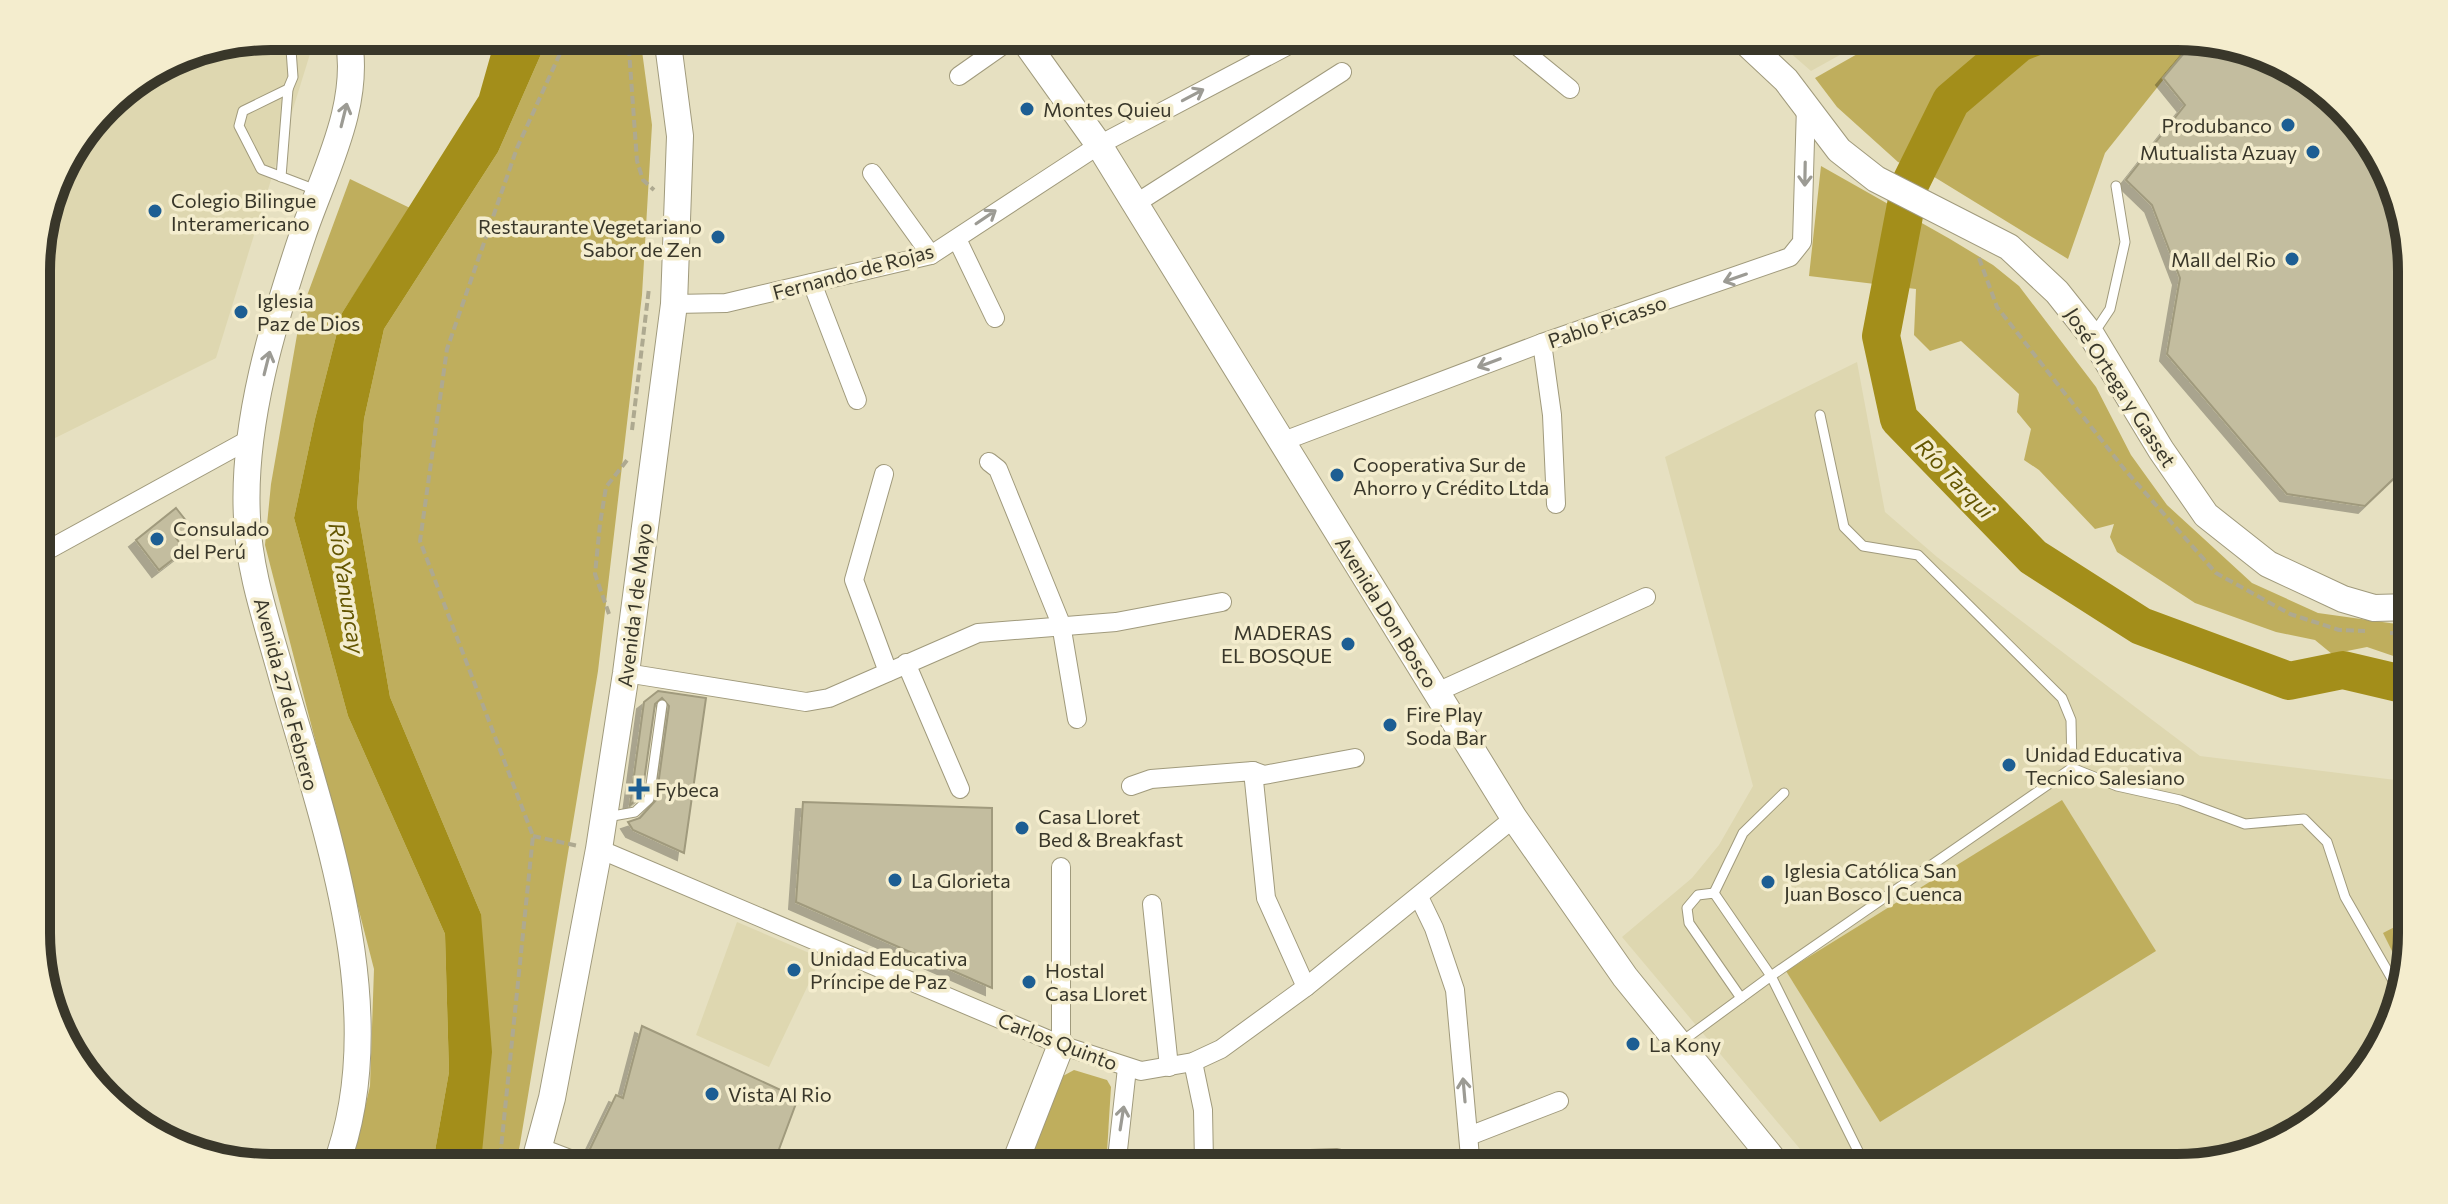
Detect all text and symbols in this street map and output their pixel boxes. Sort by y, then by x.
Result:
one-way arrow [1181,87,1204,103]
place label: Montes Quieu [1043,97,1171,121]
marker: Montes Quieu [1018,100,1036,118]
one-way arrow [338,102,353,128]
place label: Produbanco [2162,113,2272,137]
marker: Produbanco [2279,116,2297,134]
place label: Mutualista Azuay [2140,140,2297,164]
marker: Mutualista Azuay [2304,143,2322,161]
one-way arrow [1797,160,1813,187]
place label: Colegio Bilingue Interamericano [171,188,316,235]
marker: Colegio Bilingue Interamericano [146,202,164,220]
one-way arrow [975,209,997,226]
place label: Restaurante Vegetariano Sabor de Zen [478,214,702,261]
marker: Restaurante Vegetariano Sabor de Zen [709,228,727,246]
street label: Fernando de Rojas [770,238,936,304]
place label: Mall del Rio [2171,247,2276,271]
marker: Mall del Rio [2283,250,2301,268]
one-way arrow [1723,272,1748,287]
place label: Iglesia Paz de Dios [257,288,360,335]
street label: Pablo Picasso [1545,289,1669,353]
marker: Iglesia Paz de Dios [232,303,250,321]
street label: José Ortega y Gasset [2061,303,2181,471]
one-way arrow [261,350,276,376]
one-way arrow [1478,357,1502,371]
water label: Río Tarqui [1910,432,2001,525]
place label: Cooperativa Sur de Ahorro y Crédito Ltda [1353,452,1549,499]
marker: Cooperativa Sur de Ahorro y Crédito Ltda [1328,466,1346,484]
place label: Consulado del Perú [173,516,269,563]
water label: Río Yanuncay [323,521,371,656]
street label: Avenida 1 de Mayo [612,521,656,689]
marker: Consulado del Perú [148,530,166,548]
street label: Avenida Don Bosco [1331,532,1443,692]
street label: Avenida 27 de Febrero [250,595,324,793]
place label: MADERAS EL BOSQUE [1221,620,1332,667]
marker: MADERAS EL BOSQUE [1339,635,1357,653]
place label: Fire Play Soda Bar [1406,702,1487,749]
marker: Fire Play Soda Bar [1381,716,1399,734]
place label: Unidad Educativa Tecnico Salesiano [2025,742,2185,789]
marker: Unidad Educativa Tecnico Salesiano [2000,756,2018,774]
place label: Fybeca [655,777,719,801]
marker: Fybeca [630,780,648,798]
place label: Casa Lloret Bed & Breakfast [1038,804,1183,851]
marker: Casa Lloret Bed & Breakfast [1013,819,1031,837]
place label: Iglesia Católica San Juan Bosco | Cuenca [1784,858,1963,905]
place label: La Glorieta [911,868,1011,892]
marker: La Glorieta [886,871,904,889]
marker: Iglesia Católica San Juan Bosco | Cuenca [1759,873,1777,891]
place label: Unidad Educativa Príncipe de Paz [810,946,967,993]
place label: Hostal Casa Lloret [1045,958,1147,1005]
marker: Unidad Educativa Príncipe de Paz [785,961,803,979]
marker: Hostal Casa Lloret [1020,973,1038,991]
street label: Carlos Quinto [995,1007,1121,1075]
place label: La Kony [1649,1032,1721,1056]
marker: La Kony [1624,1035,1642,1053]
one-way arrow [1457,1077,1472,1104]
place label: Vista Al Rio [728,1082,832,1106]
marker: Vista Al Rio [703,1085,721,1103]
one-way arrow [1115,1106,1130,1131]

